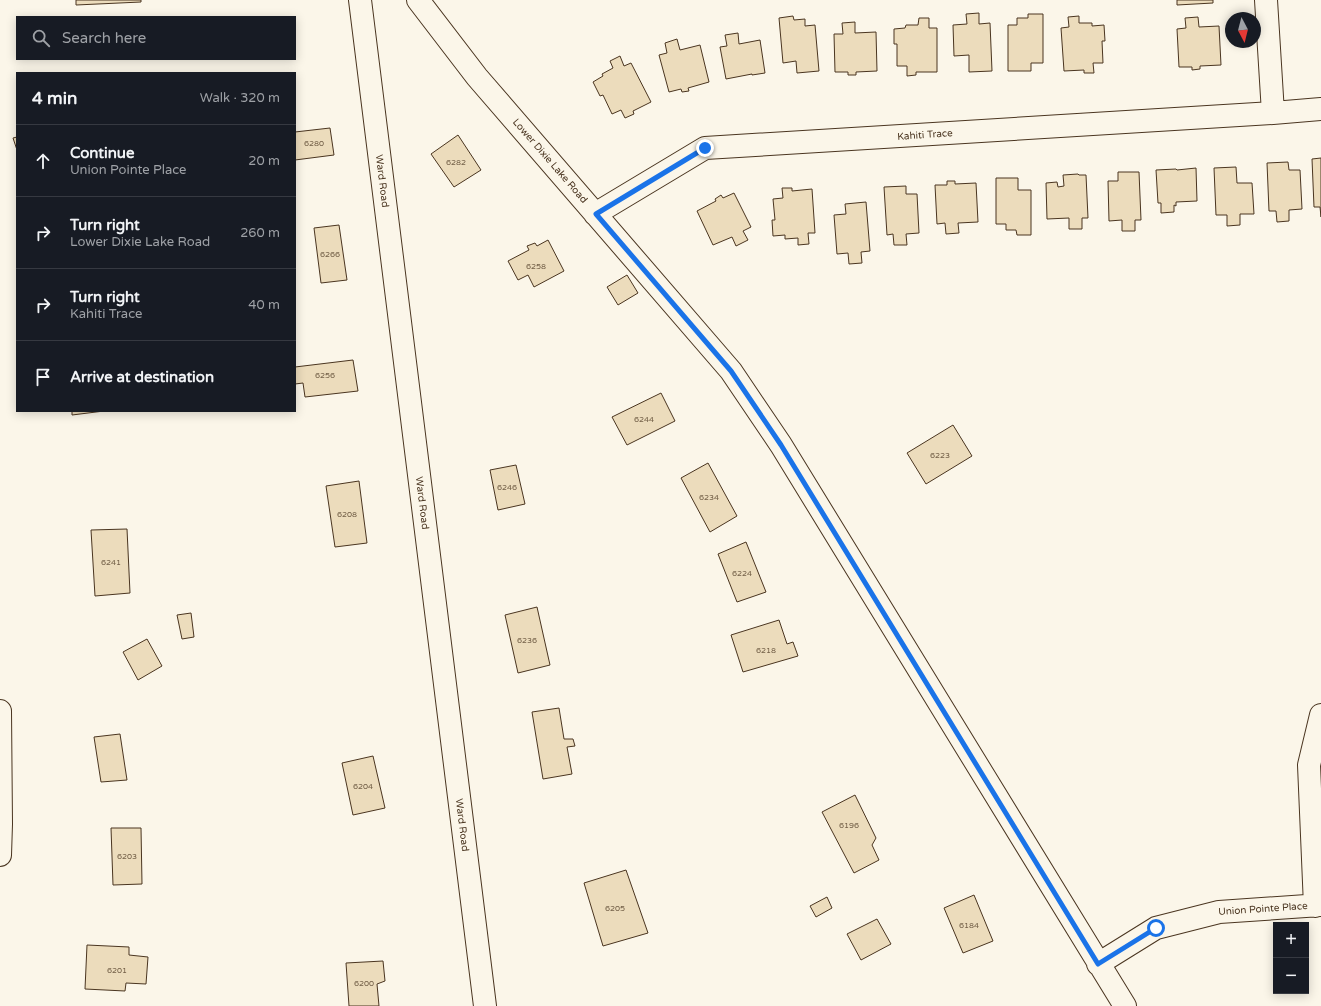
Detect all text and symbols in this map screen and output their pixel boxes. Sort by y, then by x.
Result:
north arrow [1225,12,1261,48]
search box [16,16,296,60]
icon: search [30,27,52,49]
text: Search here [62,29,146,47]
text: 4 min [32,88,77,109]
text: Walk · 320 m [200,90,280,106]
street label: Lower Dixie Lake Road [510,116,590,206]
street label: Kahiti Trace [897,127,954,143]
house number: 6280 [304,139,324,148]
route end [696,139,714,157]
text: Continue [70,144,134,162]
icon: ahead [32,150,54,172]
text: 20 m [248,153,280,169]
street label: Ward Road [373,154,391,208]
house number: 6282 [446,158,466,167]
text: Union Pointe Place [70,162,186,178]
text: Turn right [70,216,140,234]
icon: right [32,222,54,244]
text: 260 m [240,225,280,241]
text: Lower Dixie Lake Road [70,234,210,250]
house number: 6266 [320,250,340,259]
house number: 6258 [526,262,546,271]
text: Turn right [70,288,140,306]
icon: right [32,294,54,316]
text: 40 m [248,297,280,313]
text: Kahiti Trace [70,306,142,322]
icon: arrive [32,366,54,388]
text: Arrive at destination [70,368,214,386]
house number: 6256 [315,371,335,380]
house number: 6244 [634,415,654,424]
house number: 6223 [930,451,950,460]
street label: Ward Road [413,476,431,530]
house number: 6246 [497,483,517,492]
house number: 6234 [699,493,719,502]
house number: 6208 [337,510,357,519]
house number: 6241 [101,558,121,567]
house number: 6224 [732,569,752,578]
house number: 6236 [517,636,537,645]
house number: 6218 [756,646,776,655]
house number: 6204 [353,782,373,791]
street label: Ward Road [453,798,471,852]
house number: 6196 [839,821,859,830]
house number: 6203 [117,852,137,861]
street label: Union Pointe Place [1218,900,1308,918]
house number: 6205 [605,904,625,913]
route start [1147,919,1165,937]
house number: 6184 [959,921,979,930]
map controls [1273,922,1309,994]
button: + [1273,922,1309,958]
button: − [1273,958,1309,994]
house number: 6201 [107,966,127,975]
house number: 6200 [354,979,374,988]

